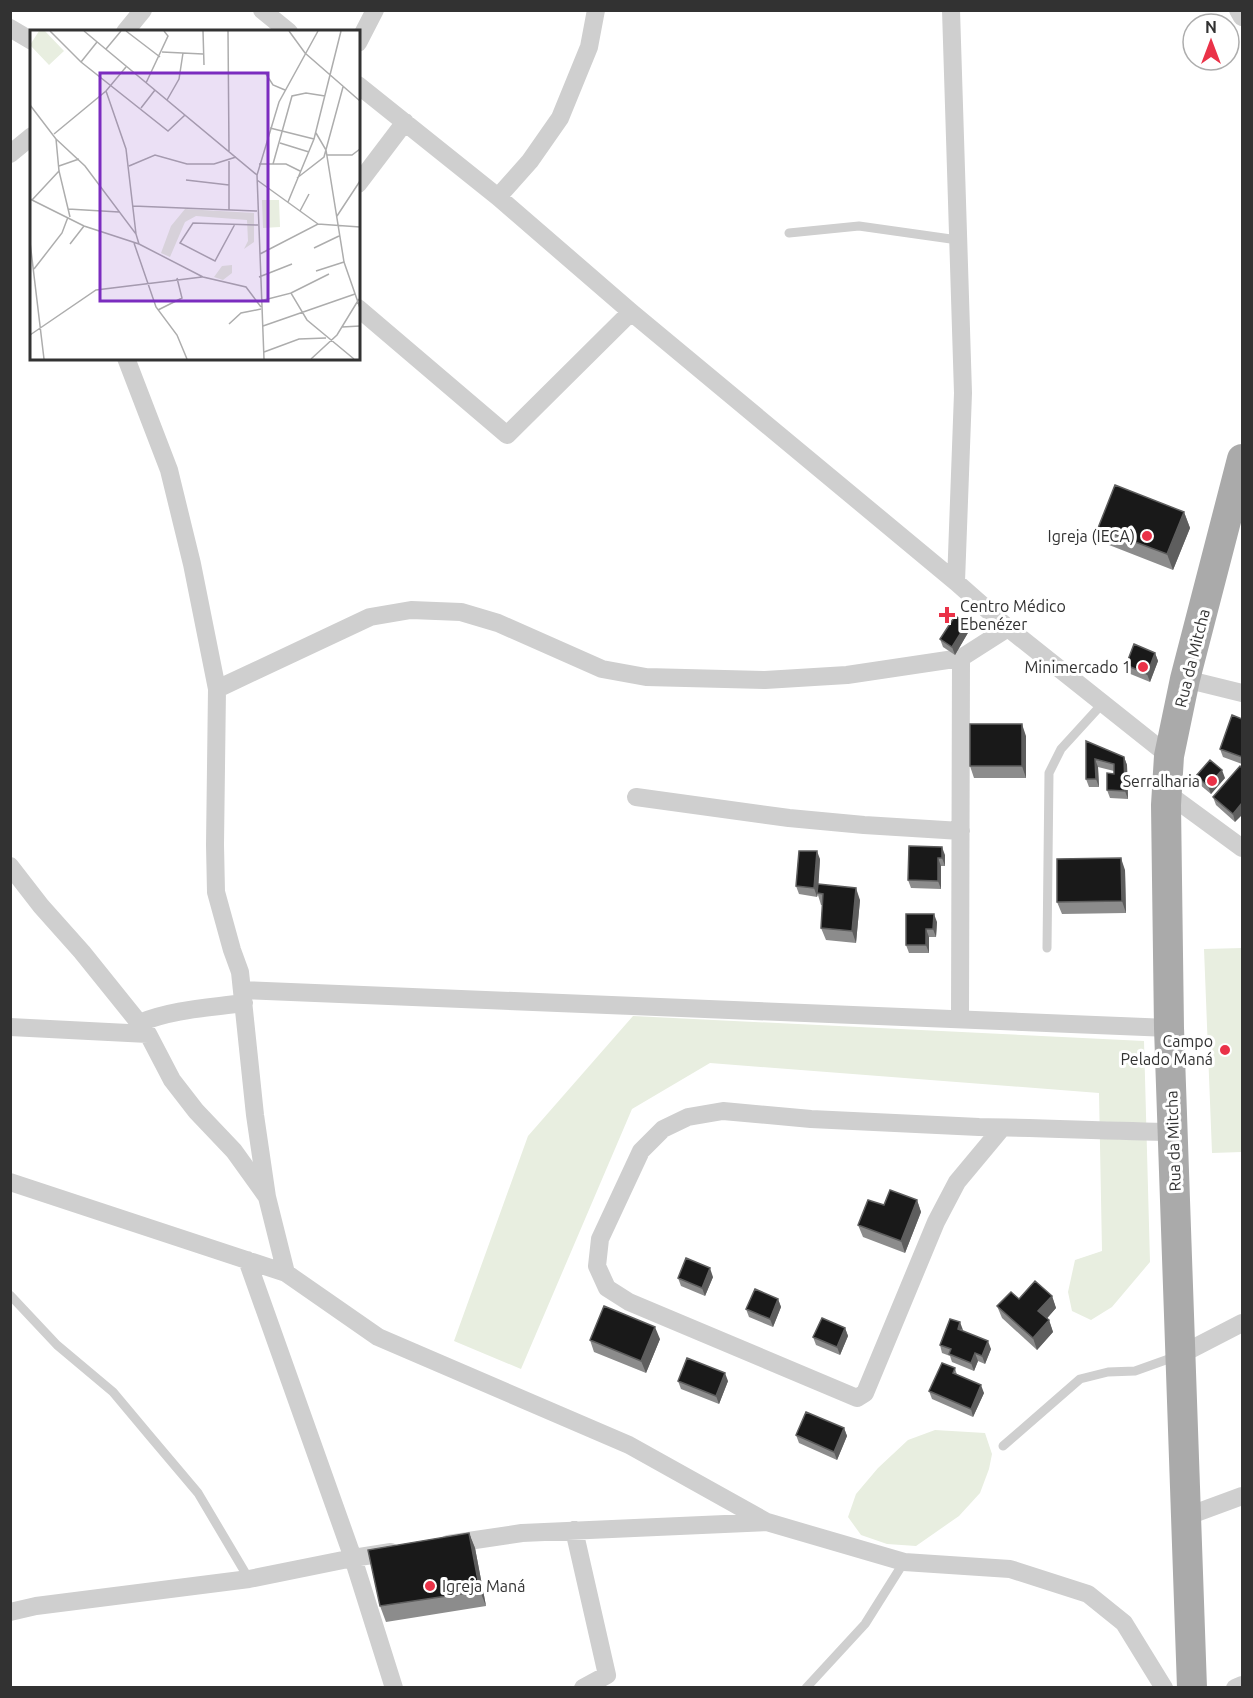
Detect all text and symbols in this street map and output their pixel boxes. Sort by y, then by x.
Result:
north arrow [1181,12,1241,72]
text: N [1205,18,1217,36]
inset map [30,30,360,360]
place label: Igreja (IECA) [1048,527,1135,546]
marker: Igreja (IECA) [1140,529,1154,543]
place label: Centro Médico Ebenézer [960,597,1066,633]
marker: Centro Médico Ebenézer [938,606,956,624]
street label: Rua da Mitcha [1171,607,1213,709]
place label: Minimercado 1 [1024,658,1131,676]
marker: Minimercado 1 [1136,660,1150,674]
place label: Serralharia [1123,772,1200,790]
marker: Serralharia [1205,774,1219,788]
place label: Campo Pelado Maná [1121,1032,1213,1068]
marker: Campo Pelado Maná [1218,1043,1232,1057]
street label: Rua da Mitcha [1162,1090,1184,1192]
place label: Igreja Maná [442,1577,525,1595]
marker: Igreja Maná [423,1579,437,1593]

